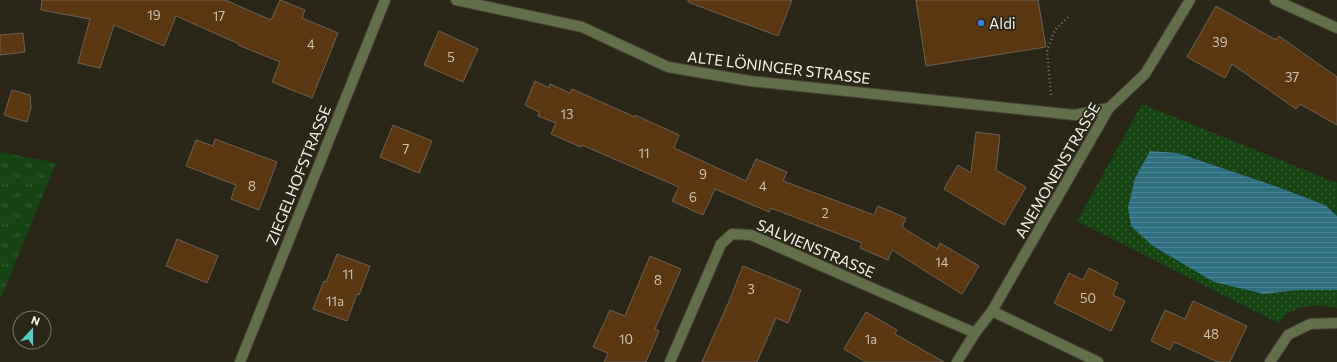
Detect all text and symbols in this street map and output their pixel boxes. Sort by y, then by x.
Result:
house number: 19 [147,7,161,23]
house number: 17 [213,8,225,24]
place label: Aldi [989,14,1016,32]
marker: Aldi [976,18,986,28]
house number: 39 [1212,34,1228,50]
house number: 4 [307,36,315,52]
street label: ALTE LÖNINGER STRASSE [686,47,872,87]
house number: 5 [447,49,455,65]
house number: 37 [1285,69,1299,85]
street label: ANEMONENSTRASSE [1011,99,1103,241]
street label: ZIEGELHOFSTRASSE [262,103,334,247]
house number: 13 [561,106,573,122]
house number: 7 [403,141,410,157]
house number: 11 [638,145,650,161]
house number: 9 [699,166,707,182]
house number: 8 [248,178,256,194]
house number: 4 [759,178,767,194]
house number: 6 [689,189,697,205]
house number: 2 [821,205,829,221]
street label: SALVIENSTRASSE [754,215,878,281]
house number: 14 [935,254,949,270]
house number: 11 [342,266,354,282]
house number: 8 [654,272,662,288]
house number: 3 [747,281,755,297]
house number: 50 [1080,290,1096,306]
house number: 11a [326,293,344,309]
north arrow [12,310,52,350]
text: N [30,313,42,328]
house number: 48 [1203,326,1219,342]
house number: 10 [619,331,633,347]
house number: 1a [865,331,877,347]

